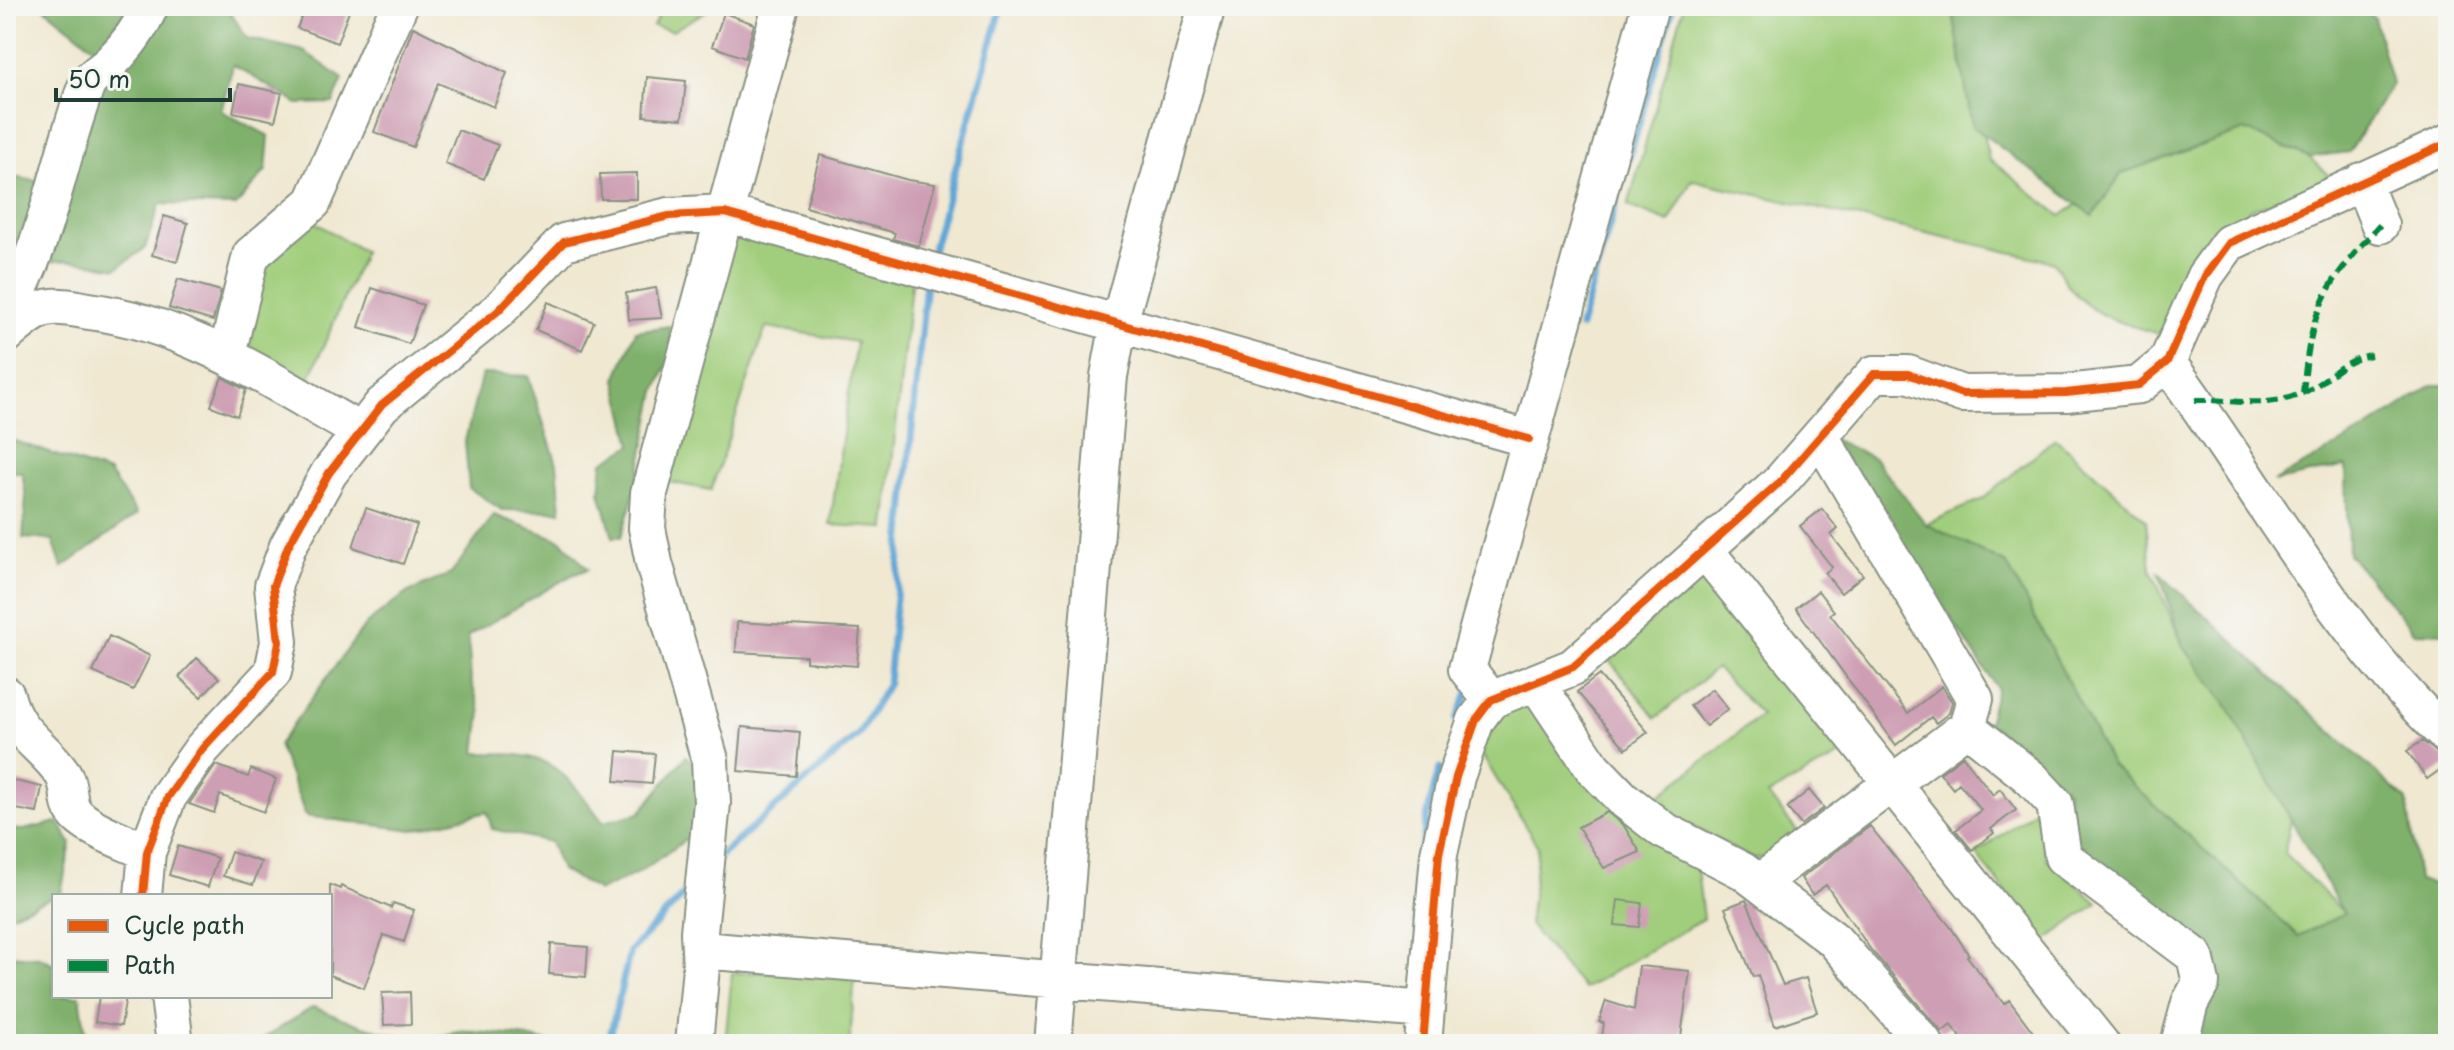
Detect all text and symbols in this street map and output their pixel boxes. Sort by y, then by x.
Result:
scale bar [56,52,230,102]
text: 50 m [68,60,130,96]
legend [52,894,332,998]
text: Cycle path [124,906,245,942]
text: Path [124,946,176,982]

